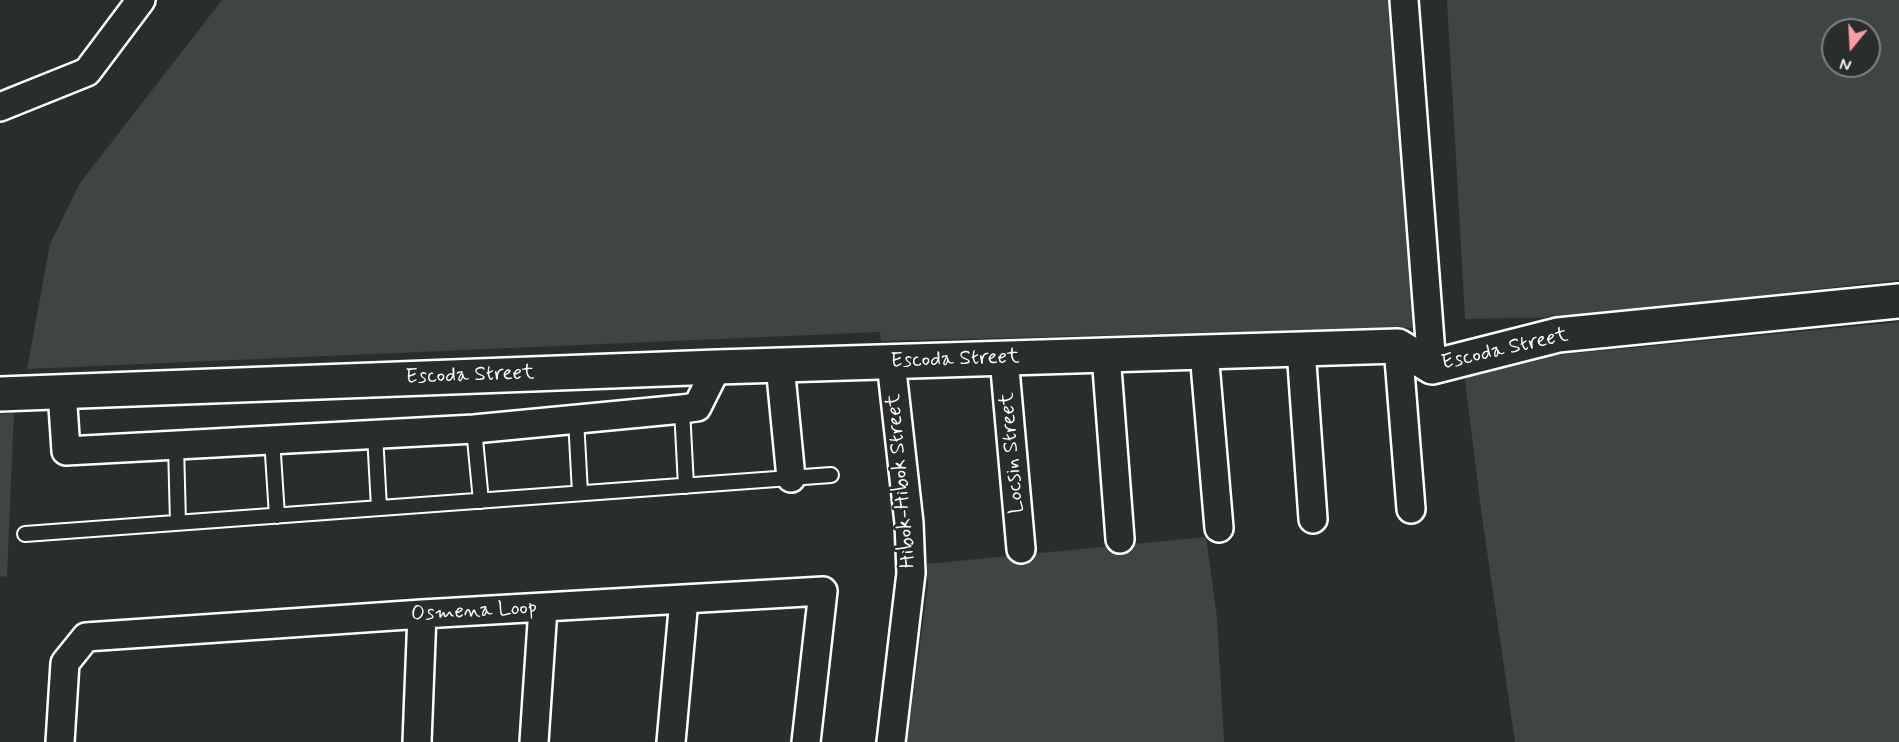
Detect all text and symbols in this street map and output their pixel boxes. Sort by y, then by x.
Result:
north arrow [1821,18,1881,78]
text: N [1838,52,1854,75]
street label: Escoda Street [1439,323,1571,377]
street label: Escoda Street [890,345,1020,375]
street label: Escoda Street [405,361,535,391]
street label: Locsin Street [995,392,1031,514]
street label: Hibok-Hibok Street [882,393,922,569]
street label: Osmena Loop [410,596,538,628]

